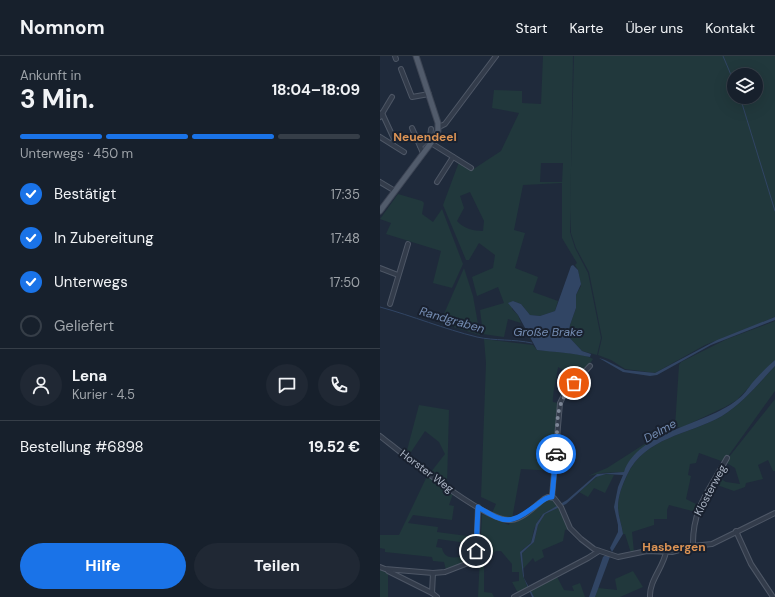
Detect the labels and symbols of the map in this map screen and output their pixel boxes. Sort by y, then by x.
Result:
district label: Neuendeel [393,129,457,145]
water label: Randgraben [418,303,487,337]
water label: Große Brake [513,324,583,340]
pin [557,366,591,400]
water label: Delme [641,415,679,447]
courier [536,434,576,474]
street label: Horster Weg [398,446,456,496]
street label: Klosterweg [691,462,729,518]
pin [459,534,493,568]
district label: Hasbergen [642,539,706,555]

